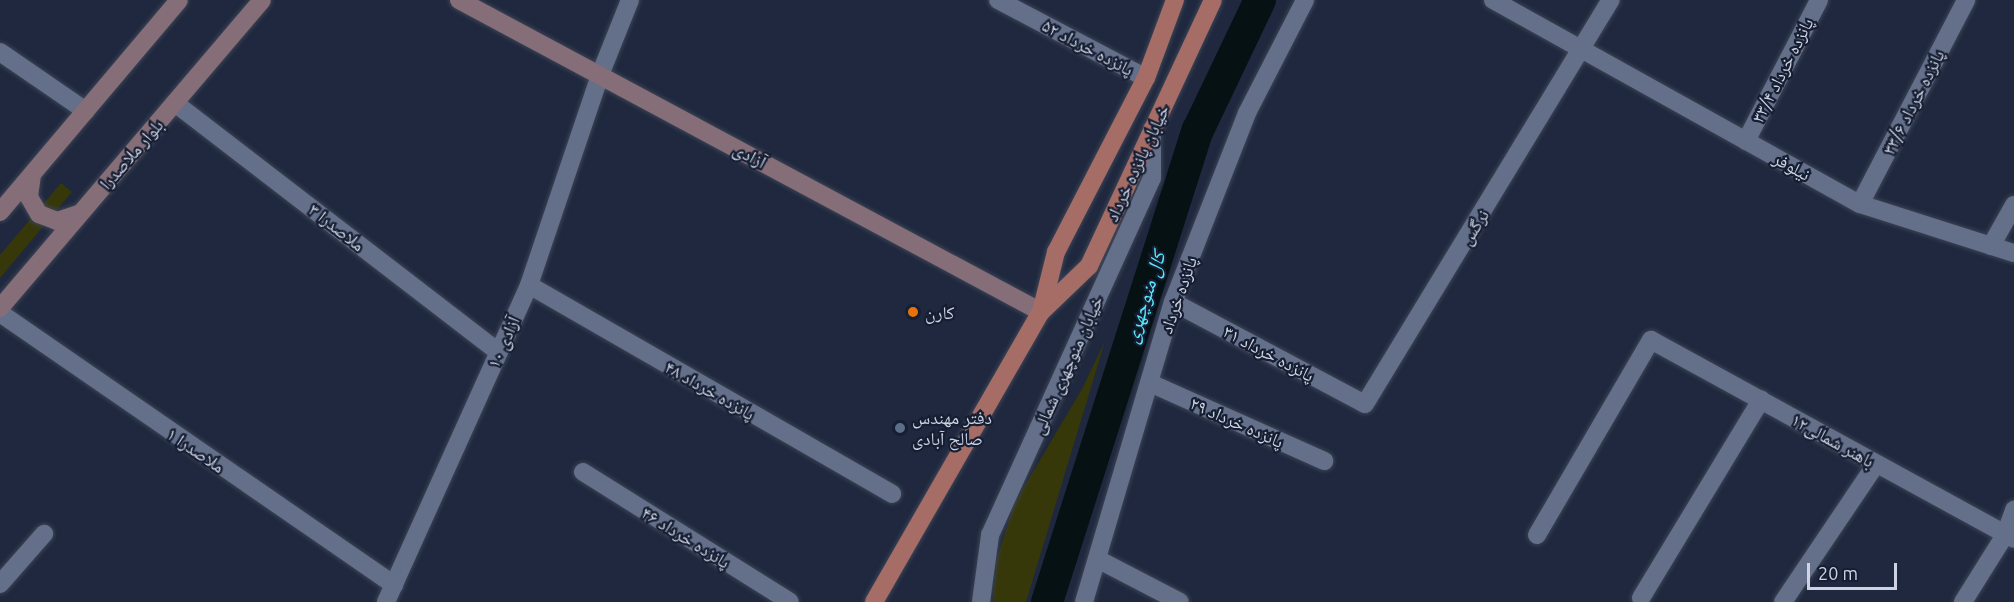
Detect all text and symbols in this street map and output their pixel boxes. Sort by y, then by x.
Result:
street label: پانزده خرداد ۵۲ [1039,14,1137,80]
street label: پانزده خرداد ۳۳/۴ [1746,14,1818,126]
street label: پانزده خرداد ۳۳/۶ [1877,46,1949,158]
street label: خیابان پانزده خرداد [1100,101,1174,225]
street label: بلوار ملاصدرا [95,114,167,194]
street label: آزادی [730,137,770,173]
street label: نیلوفر [1770,147,1814,185]
street label: ملاصدرا ۳ [305,198,369,256]
street label: نرگس [1455,205,1493,249]
water label: کال منوچهری [1118,248,1170,346]
street label: پانزده خرداد [1155,254,1201,336]
street label: خیابان منوچهری شمالی [1027,292,1107,438]
place label: کارن [925,301,955,323]
marker: کارن [906,305,920,319]
street label: آزادی ۱۰ [482,313,524,371]
street label: پانزده خرداد ۳۱ [1220,320,1318,386]
street label: پانزده خرداد ۴۸ [661,356,759,424]
street label: پانزده خرداد ۲۹ [1187,392,1287,452]
place label: دفتر مهندس صالح آبادی [912,407,992,450]
street label: باهنر شمالی۱۲ [1788,408,1878,472]
marker: دفتر مهندس صالح آبادی [893,421,907,435]
street label: ملاصدرا ۱ [163,423,229,477]
street label: پانزده خرداد ۴۶ [638,501,734,573]
scale bar [1810,551,1900,589]
text: 20 m [1818,563,1858,583]

